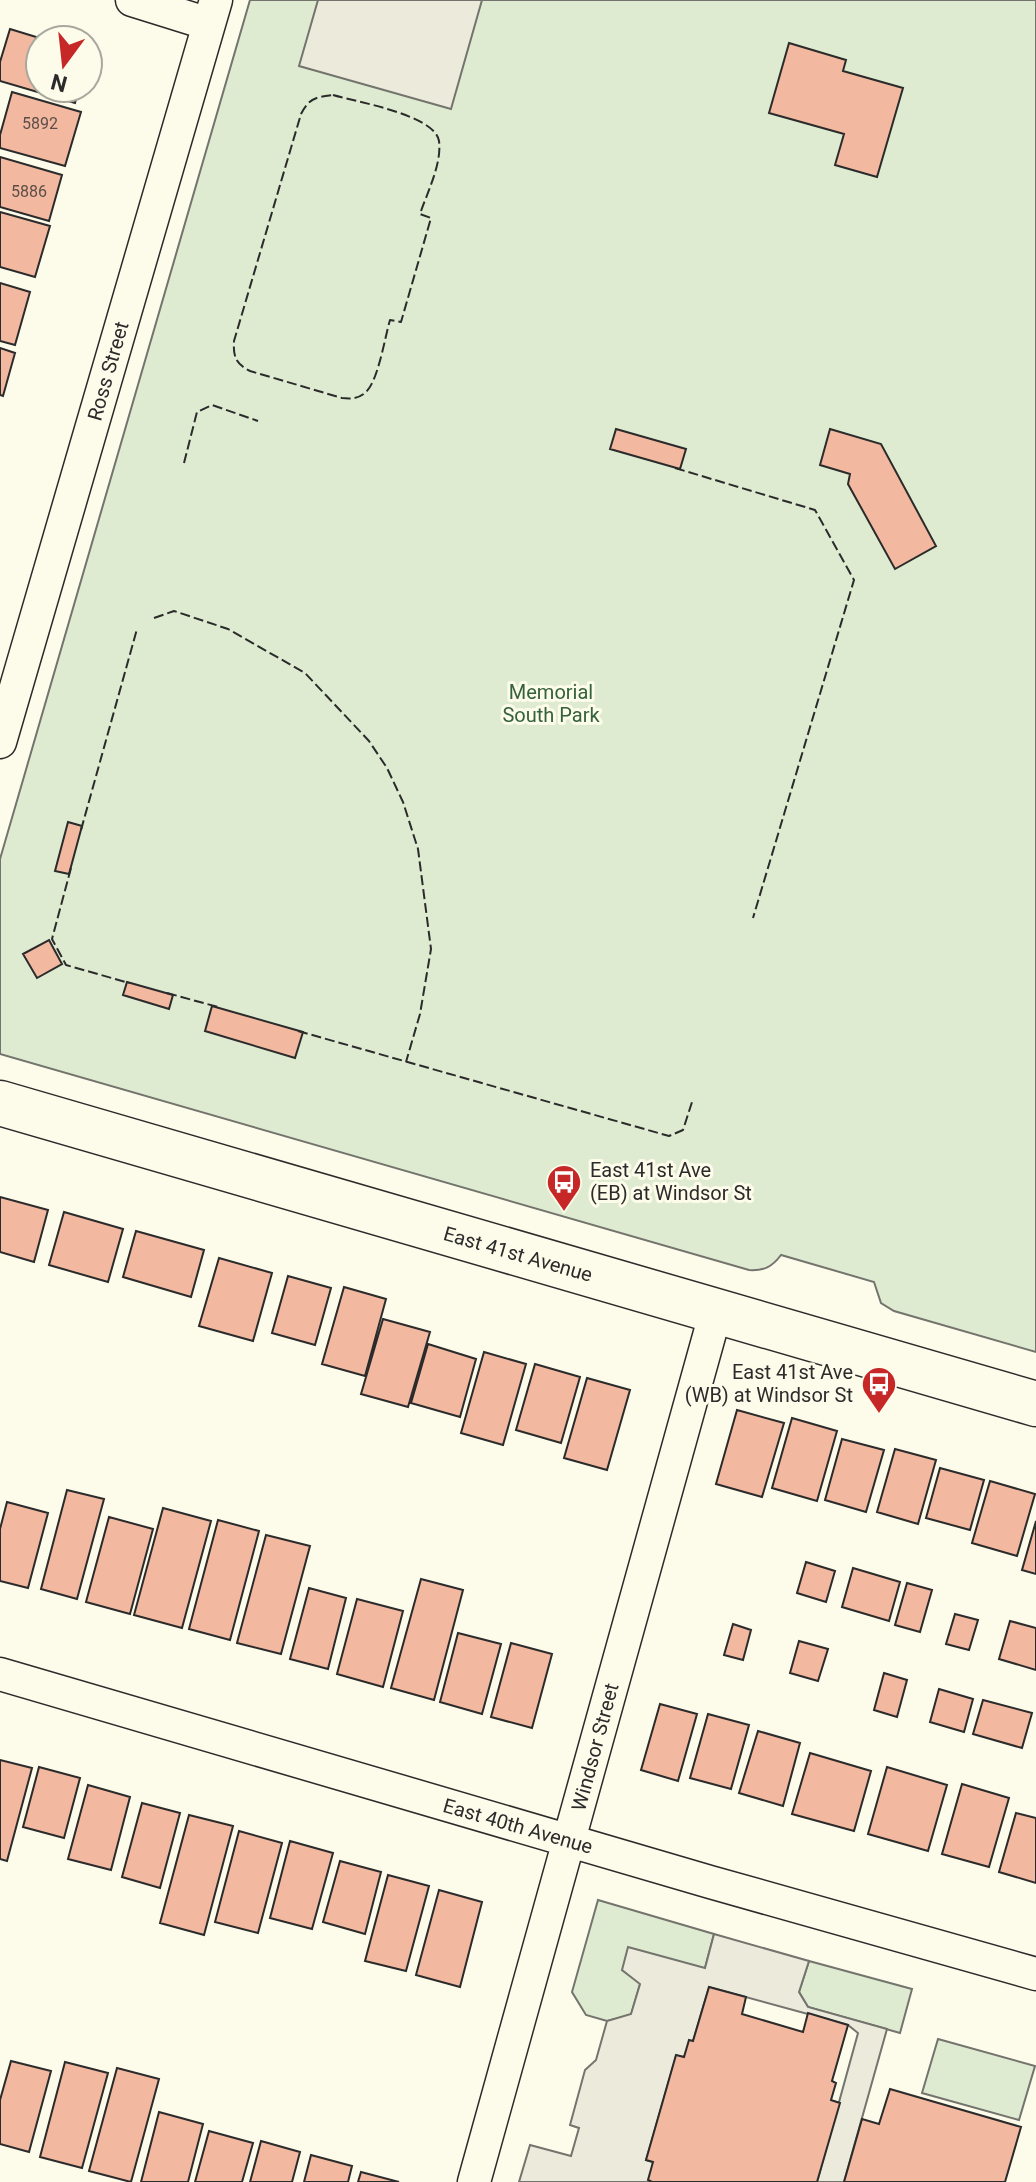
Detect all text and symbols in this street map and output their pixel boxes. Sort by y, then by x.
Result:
north arrow [24,24,104,104]
text: N [48,69,70,97]
house number: 5892 [22,114,58,133]
house number: 5886 [11,182,47,201]
street label: Ross Street [82,319,134,423]
park label: Memorial South Park [502,680,600,727]
place label: East 41st Ave (EB) at Windsor St [590,1158,752,1205]
bus stop icon: East 41st Ave (EB) at Windsor St [545,1163,583,1213]
street label: East 41st Avenue [441,1221,595,1287]
place label: East 41st Ave (WB) at Windsor St [685,1360,853,1407]
bus stop icon: East 41st Ave (WB) at Windsor St [860,1365,898,1415]
street label: Windsor Street [566,1681,624,1813]
street label: East 40th Avenue [440,1793,596,1859]

